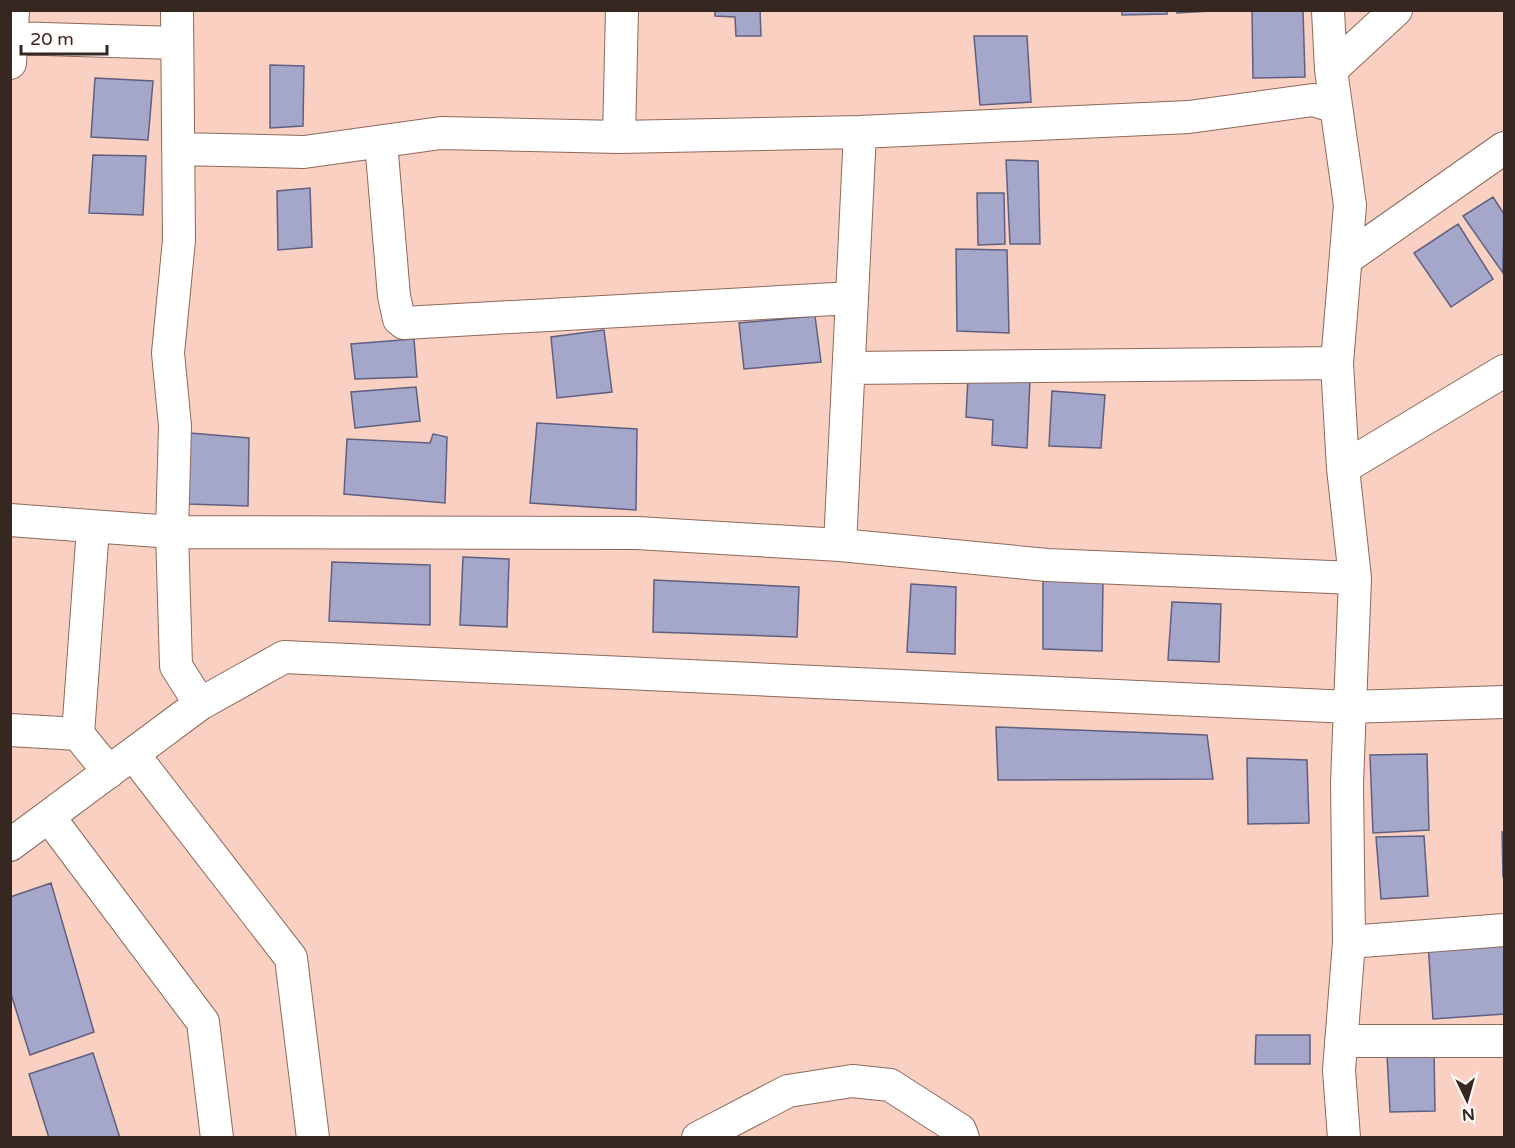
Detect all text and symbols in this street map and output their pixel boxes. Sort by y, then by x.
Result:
scale bar [21,18,106,56]
text: 20 m [30,28,74,50]
north arrow [1437,1070,1497,1130]
text: N [1461,1103,1475,1124]

